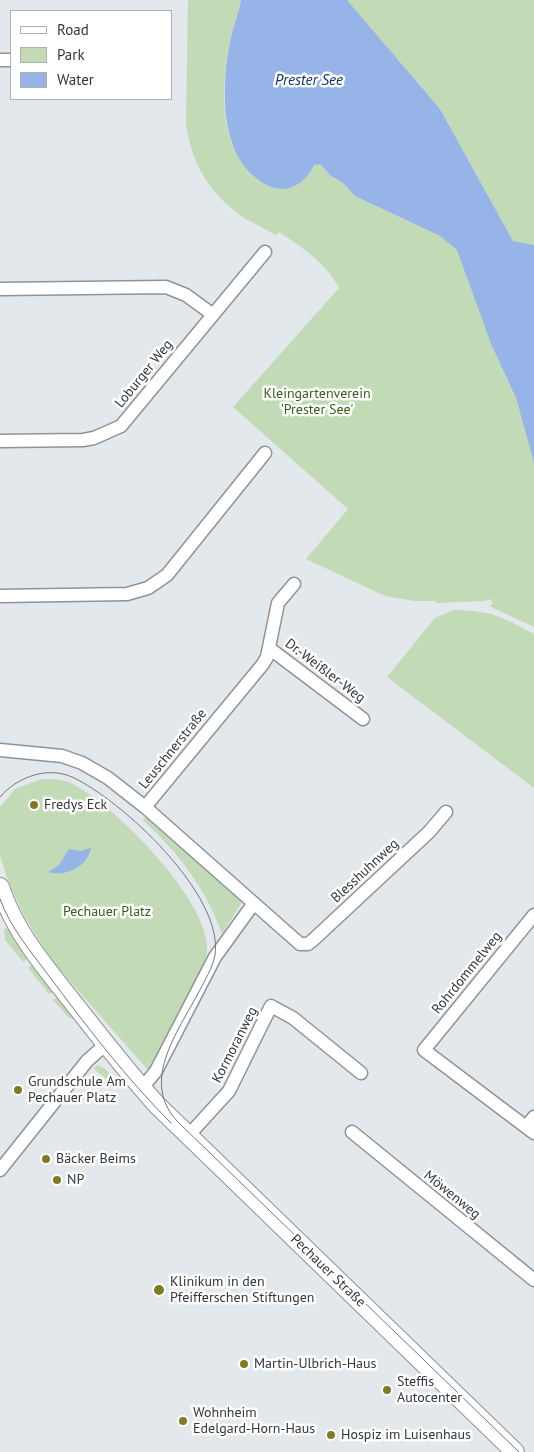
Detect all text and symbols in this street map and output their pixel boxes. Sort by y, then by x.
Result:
legend [10,10,172,100]
text: Road [57,20,89,39]
text: Park [57,45,85,64]
text: Water [57,70,94,89]
water label: Prester See [275,72,343,90]
street label: Loburger Weg [112,337,176,411]
park label: Kleingartenverein 'Prester See' [263,386,371,418]
street label: Dr.-Weißler-Weg [282,635,368,707]
street label: Leuschnerstraße [136,706,210,792]
place label: Fredys Eck [44,797,107,813]
marker: Fredys Eck [28,799,40,811]
street label: Blesshuhnweg [328,835,402,907]
park label: Pechauer Platz [63,904,151,920]
street label: Rohrdommelweg [429,928,505,1018]
street label: Kormoranweg [209,1004,261,1086]
place label: Grundschule Am Pechauer Platz [28,1074,126,1106]
marker: Grundschule Am Pechauer Platz [12,1084,24,1096]
place label: Bäcker Beims [56,1151,136,1167]
marker: Bäcker Beims [40,1153,52,1165]
street label: Möwenweg [420,1167,484,1223]
place label: NP [67,1172,84,1188]
marker: NP [51,1174,63,1186]
street label: Pechauer Straße [287,1231,369,1311]
place label: Klinikum in den Pfeifferschen Stiftungen [170,1274,314,1306]
marker: Klinikum in den Pfeifferschen Stiftungen [152,1283,166,1297]
place label: Martin-Ulbrich-Haus [254,1356,376,1372]
marker: Martin-Ulbrich-Haus [238,1358,250,1370]
place label: Steffis Autocenter [397,1374,462,1406]
marker: Steffis Autocenter [381,1384,393,1396]
place label: Wohnheim Edelgard-Horn-Haus [193,1405,315,1438]
marker: Wohnheim Edelgard-Horn-Haus [177,1415,189,1427]
place label: Hospiz im Luisenhaus [341,1427,471,1443]
marker: Hospiz im Luisenhaus [325,1429,337,1441]

